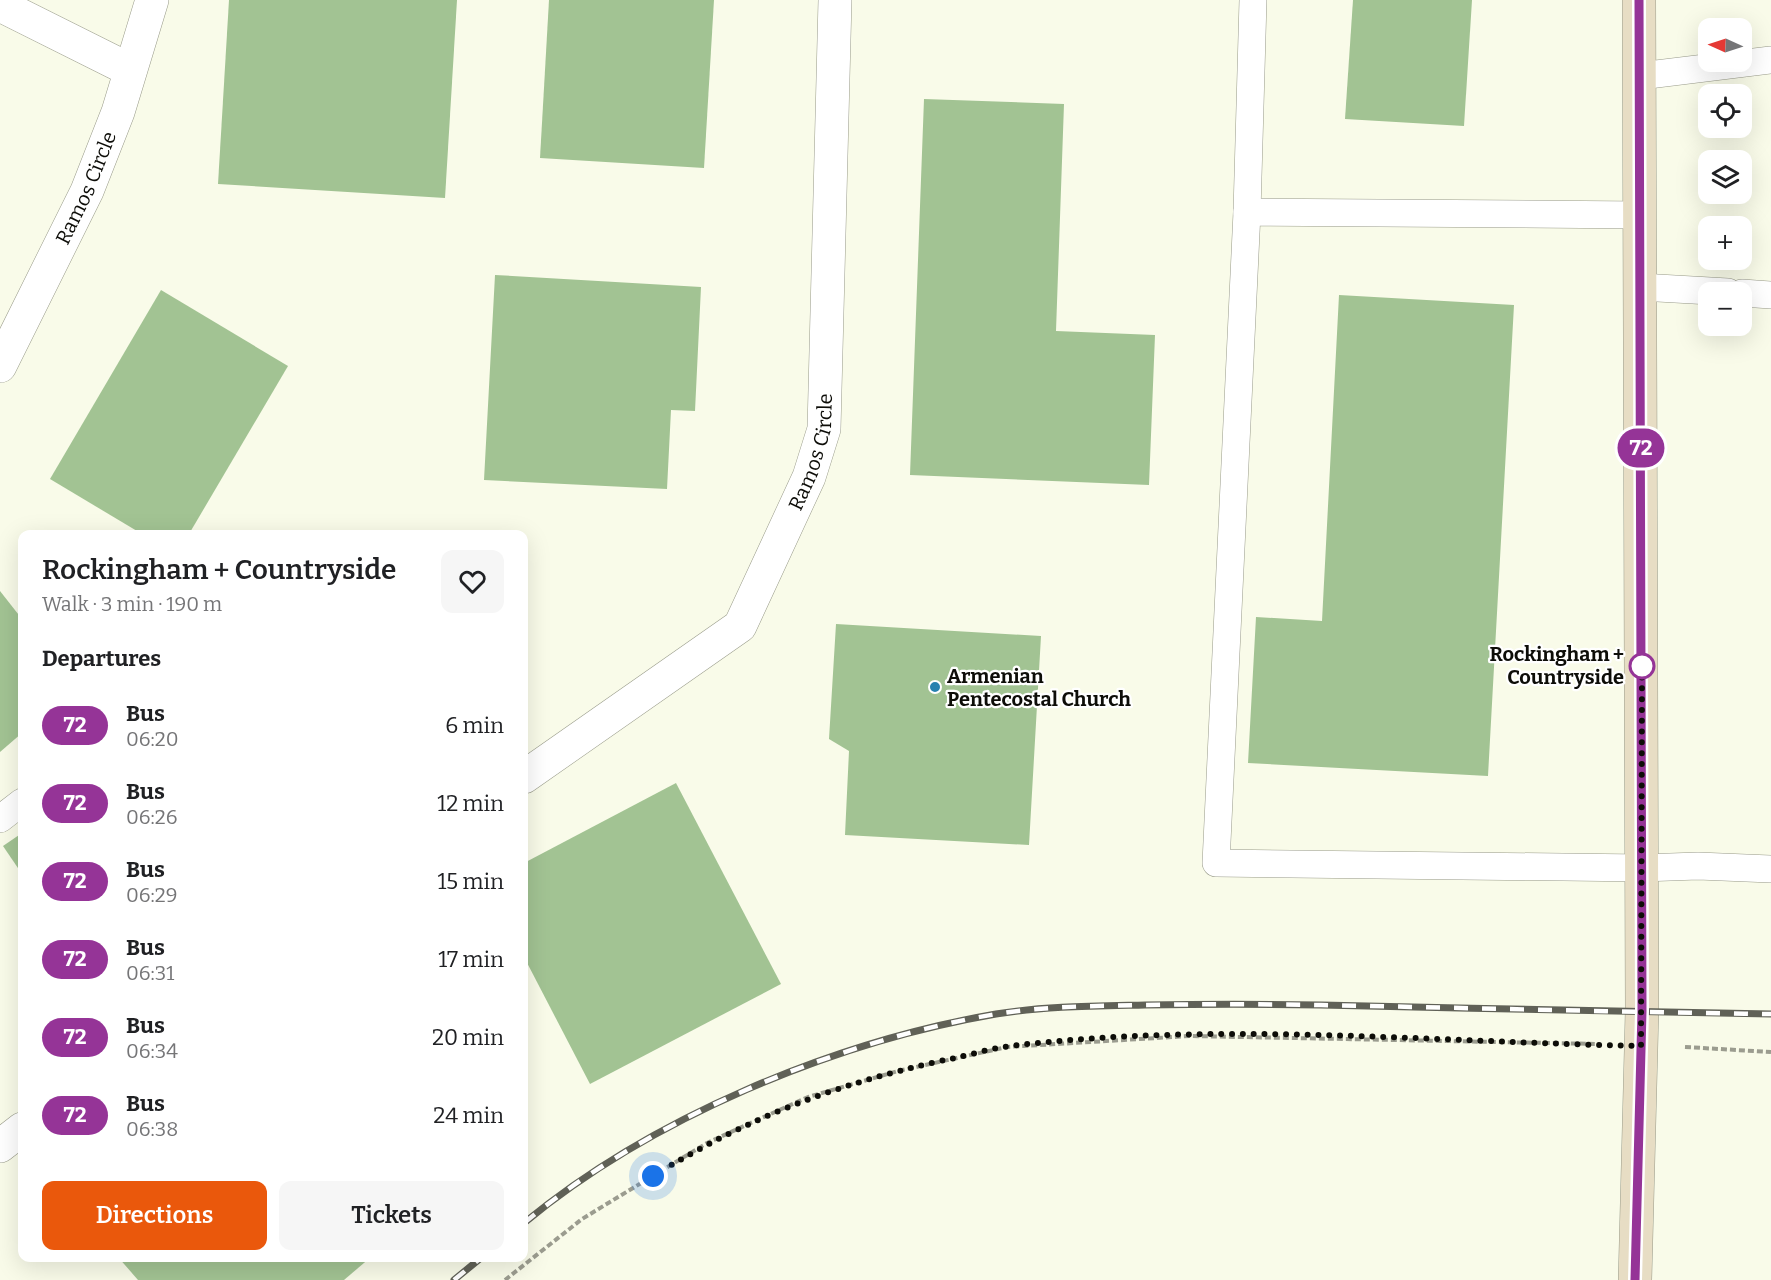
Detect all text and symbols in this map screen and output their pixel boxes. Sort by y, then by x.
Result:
north arrow [1698,18,1752,72]
map controls [1698,18,1752,336]
button: locate [1698,84,1752,138]
street label: Ramos Circle [50,128,121,248]
button: layers [1698,150,1752,204]
button: + [1698,216,1752,270]
button: − [1698,282,1752,336]
street label: Ramos Circle [783,393,837,514]
line badge: 72 [1614,428,1668,468]
text: 72 [1629,435,1653,461]
button: heart [441,550,504,613]
text: Rockingham + Countryside [42,553,396,586]
text: Walk · 3 min · 190 m [42,592,222,616]
place label: Rockingham + Countryside [1490,642,1624,689]
text: Departures [42,645,161,672]
marker: Rockingham + Countryside [1629,653,1655,679]
place label: Armenian Pentecostal Church [947,664,1131,711]
marker: Armenian Pentecostal Church [928,680,942,694]
text: Bus [126,700,165,727]
text: 72 [63,712,87,738]
text: 6 min [445,712,504,739]
text: 06:20 [126,727,178,751]
text: Bus [126,778,165,805]
text: 72 [63,790,87,816]
text: 12 min [437,790,504,817]
text: 06:26 [126,805,177,829]
text: Bus [126,856,165,883]
text: 72 [63,868,87,894]
text: 15 min [437,868,504,895]
text: 06:29 [126,883,177,907]
text: Bus [126,934,165,961]
text: 72 [63,946,87,972]
text: 17 min [438,946,504,973]
text: 06:31 [126,961,174,985]
text: Bus [126,1012,165,1039]
text: 72 [63,1024,87,1050]
text: 20 min [432,1024,504,1051]
text: 06:34 [126,1039,178,1063]
text: Bus [126,1090,165,1117]
text: 72 [63,1102,87,1128]
text: 24 min [433,1102,504,1129]
text: 06:38 [126,1117,178,1141]
your location [638,1161,668,1191]
button: Directions [42,1181,267,1250]
button: Tickets [279,1181,504,1250]

